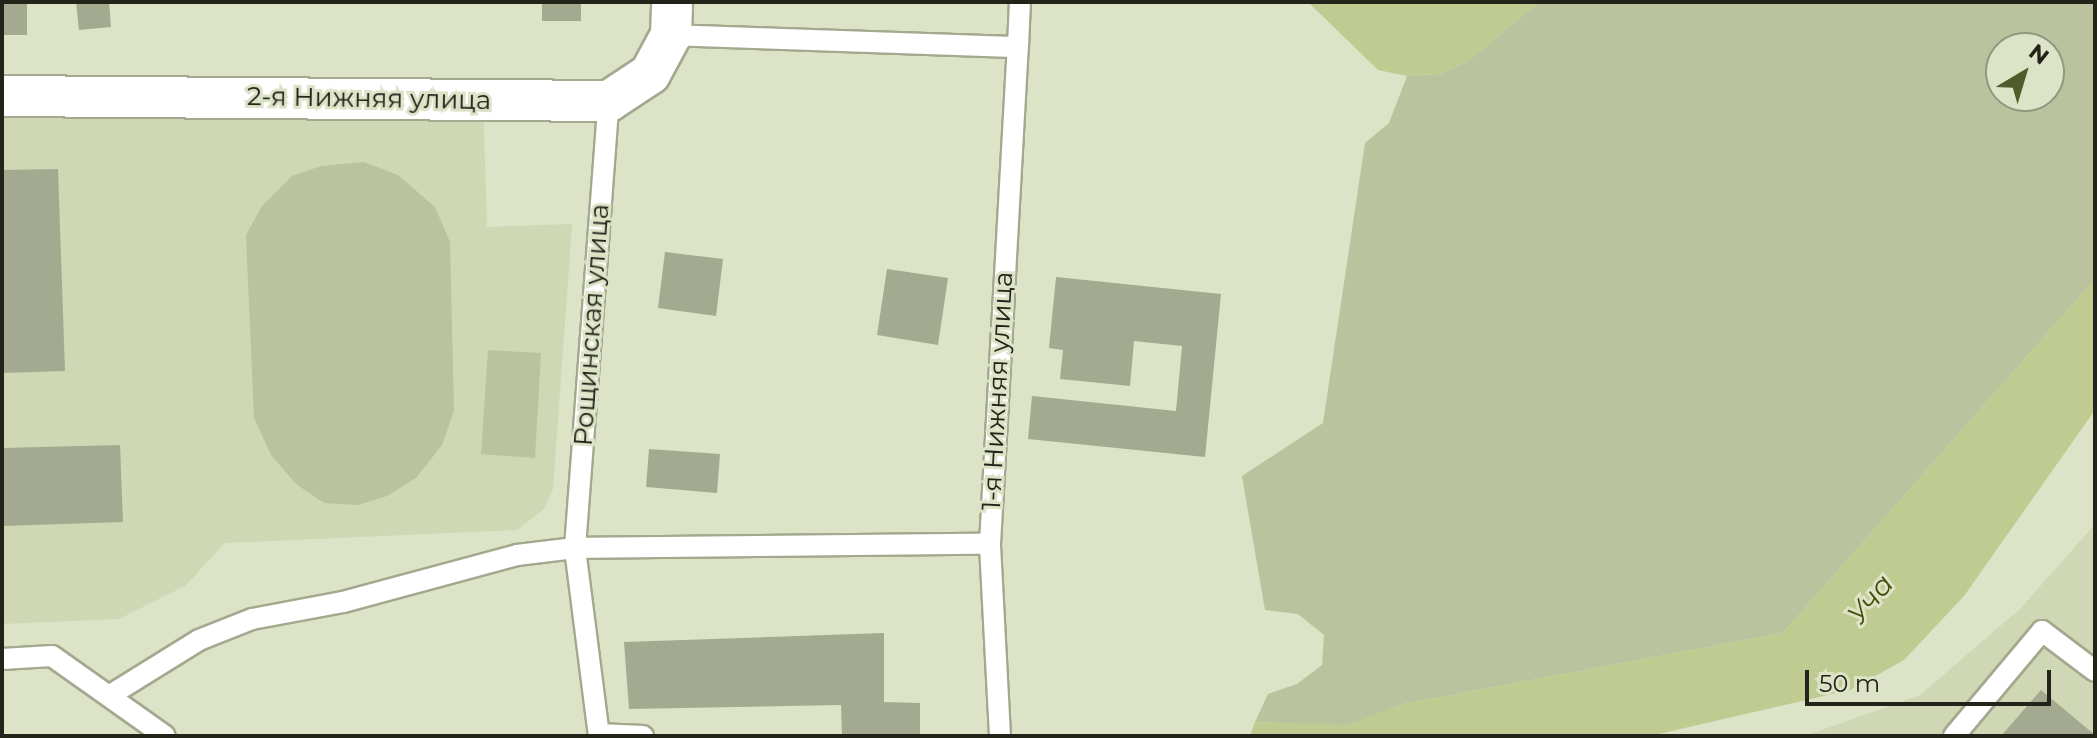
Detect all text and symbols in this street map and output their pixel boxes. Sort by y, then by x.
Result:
north arrow [1985,32,2065,112]
text: N [2024,38,2054,70]
street label: 2-я Нижняя улица [247,81,491,117]
street label: Рощинская улица [568,203,616,447]
street label: 1-я Нижняя улица [976,271,1020,511]
water label: Уча [1840,567,1900,631]
scale bar [1809,654,2055,704]
text: 50 m [1819,669,1880,698]

